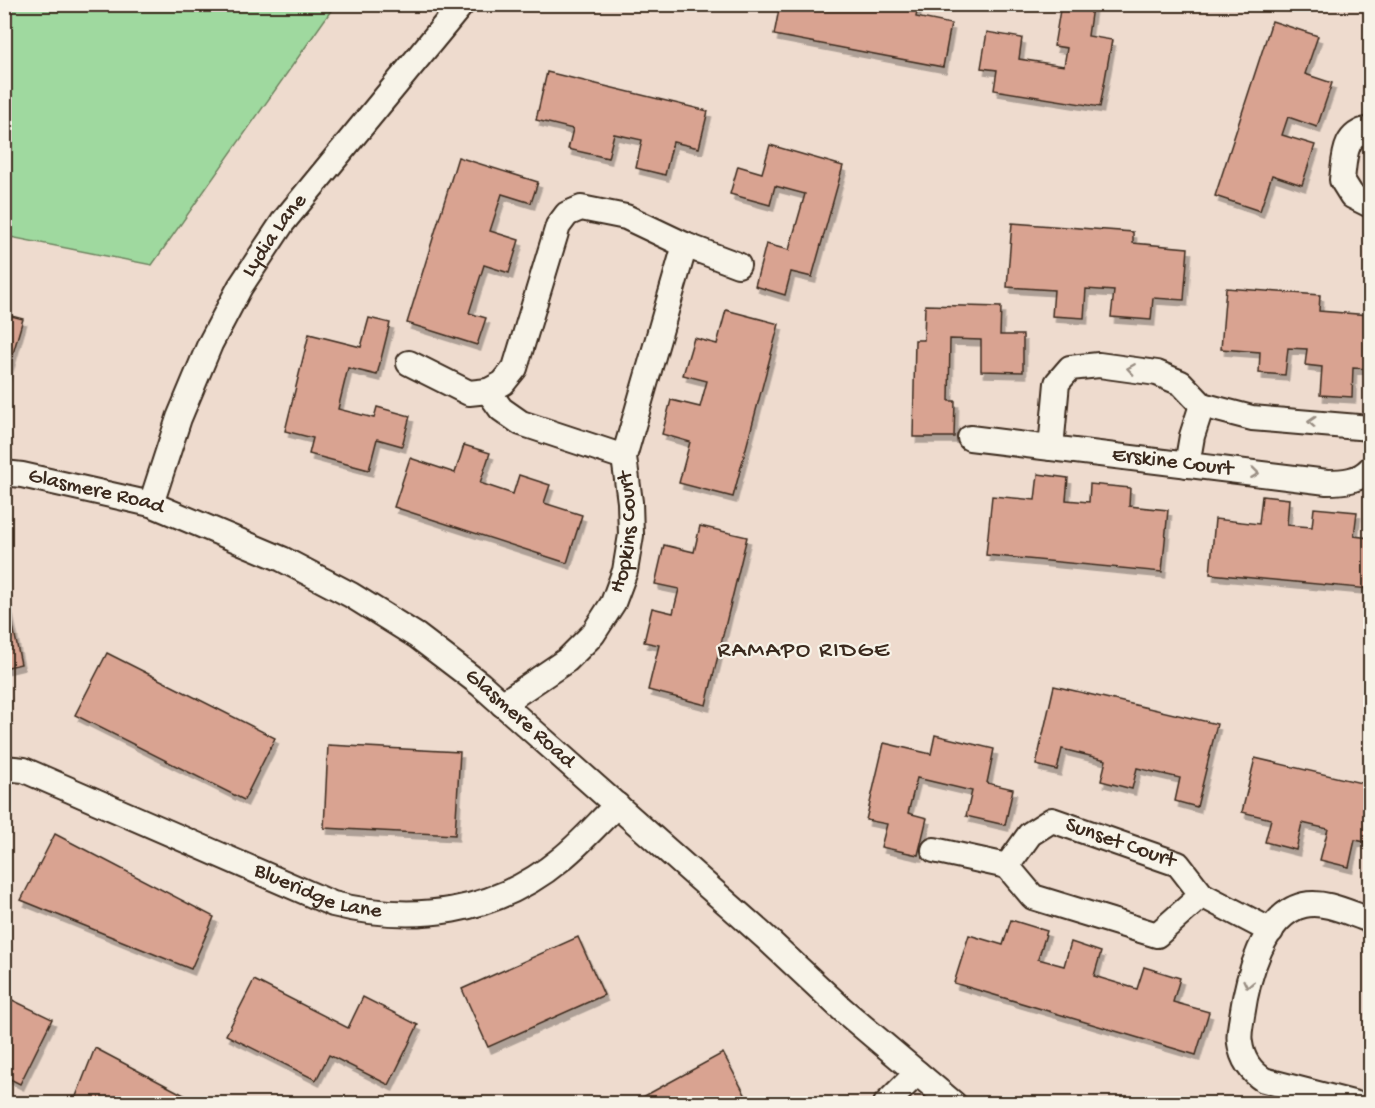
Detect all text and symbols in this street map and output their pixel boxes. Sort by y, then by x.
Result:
street label: Lydia Lane [237,189,314,283]
one-way arrow [1127,364,1136,376]
one-way arrow [1308,416,1317,429]
street label: Erskine Court [1110,443,1236,484]
street label: Glasmere Road [26,464,170,522]
one-way arrow [1250,467,1259,479]
street label: Hopkins Court [605,468,644,597]
district label: RAMAPO RIDGE [718,637,891,666]
street label: Glasmere Road [459,664,582,776]
street label: Sunset Court [1061,813,1181,876]
street label: Blueridge Lane [249,858,384,925]
one-way arrow [1243,979,1256,989]

